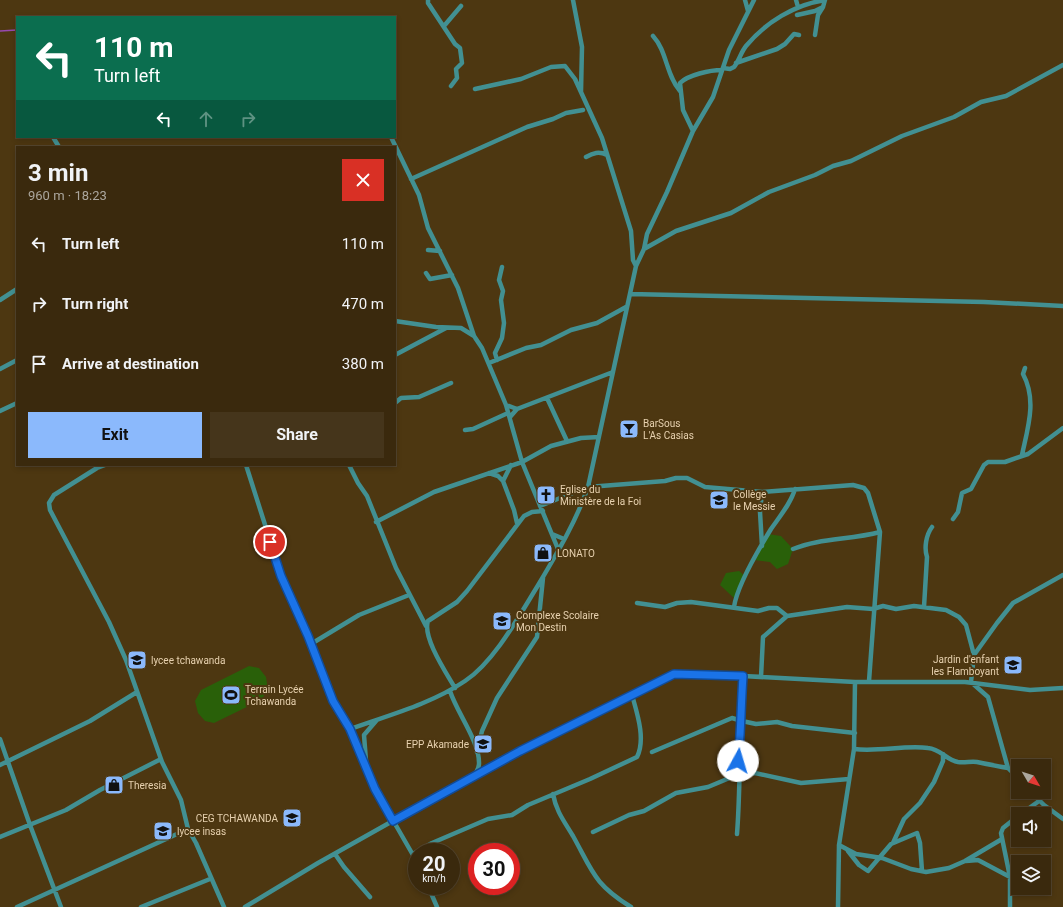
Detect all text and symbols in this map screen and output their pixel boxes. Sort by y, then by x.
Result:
text: 110 m [94,31,173,64]
icon: left [28,32,80,84]
text: Turn left [94,65,160,86]
icon: left [153,108,175,130]
icon: ahead [195,108,217,130]
icon: right [237,108,259,130]
text: 3 min [28,159,88,187]
button: close [342,159,384,201]
text: 960 m · 18:23 [28,188,107,203]
icon: left [28,233,50,255]
text: Turn left [62,235,119,253]
text: 110 m [342,235,384,253]
icon: right [28,293,50,315]
text: Turn right [62,295,128,313]
text: 470 m [342,295,384,313]
icon: arrive [28,353,50,375]
text: Arrive at destination [62,355,199,373]
text: 380 m [342,355,384,373]
button: Exit [28,412,202,458]
button: Share [210,412,384,458]
bar icon: BarSous L'As Casias [618,418,640,440]
place label: BarSous L'As Casias [643,418,694,441]
church icon: Eglise du Ministère de la Foi [535,484,557,506]
place label: Eglise du Ministère de la Foi [560,484,641,507]
school or university icon: Collège le Messie [708,489,730,511]
place label: Collège le Messie [733,489,775,512]
pin [253,525,287,559]
icon: arrive [259,531,281,553]
shop icon: LONATO [532,542,554,564]
place label: LONATO [557,548,595,559]
school or university icon: Complexe Scolaire Mon Destin [491,610,513,632]
place label: Complexe Scolaire Mon Destin [516,610,599,633]
school or university icon: lycee tchawanda [126,649,148,671]
place label: Jardin d'enfant les Flamboyant [931,654,999,677]
school or university icon: Jardin d'enfant les Flamboyant [1002,654,1024,676]
place label: lycee tchawanda [151,655,225,666]
sports icon: Terrain Lycée Tchawanda [220,684,242,706]
place label: Terrain Lycée Tchawanda [245,684,304,707]
school or university icon: EPP Akamade [472,733,494,755]
place label: EPP Akamade [406,739,469,750]
position arrow [717,740,759,782]
north arrow [1011,759,1051,799]
map controls [1011,759,1051,895]
shop icon: Theresia [103,774,125,796]
place label: Theresia [128,780,166,791]
school or university icon: CEG TCHAWANDA [281,807,303,829]
button: sound [1011,807,1051,847]
place label: CEG TCHAWANDA [196,813,278,824]
school or university icon: lycee insas [152,820,174,842]
place label: lycee insas [177,826,226,837]
speed limit sign: 30 [468,843,520,895]
text: 20 [423,852,445,876]
button: layers [1011,855,1051,895]
text: km/h [422,873,446,884]

